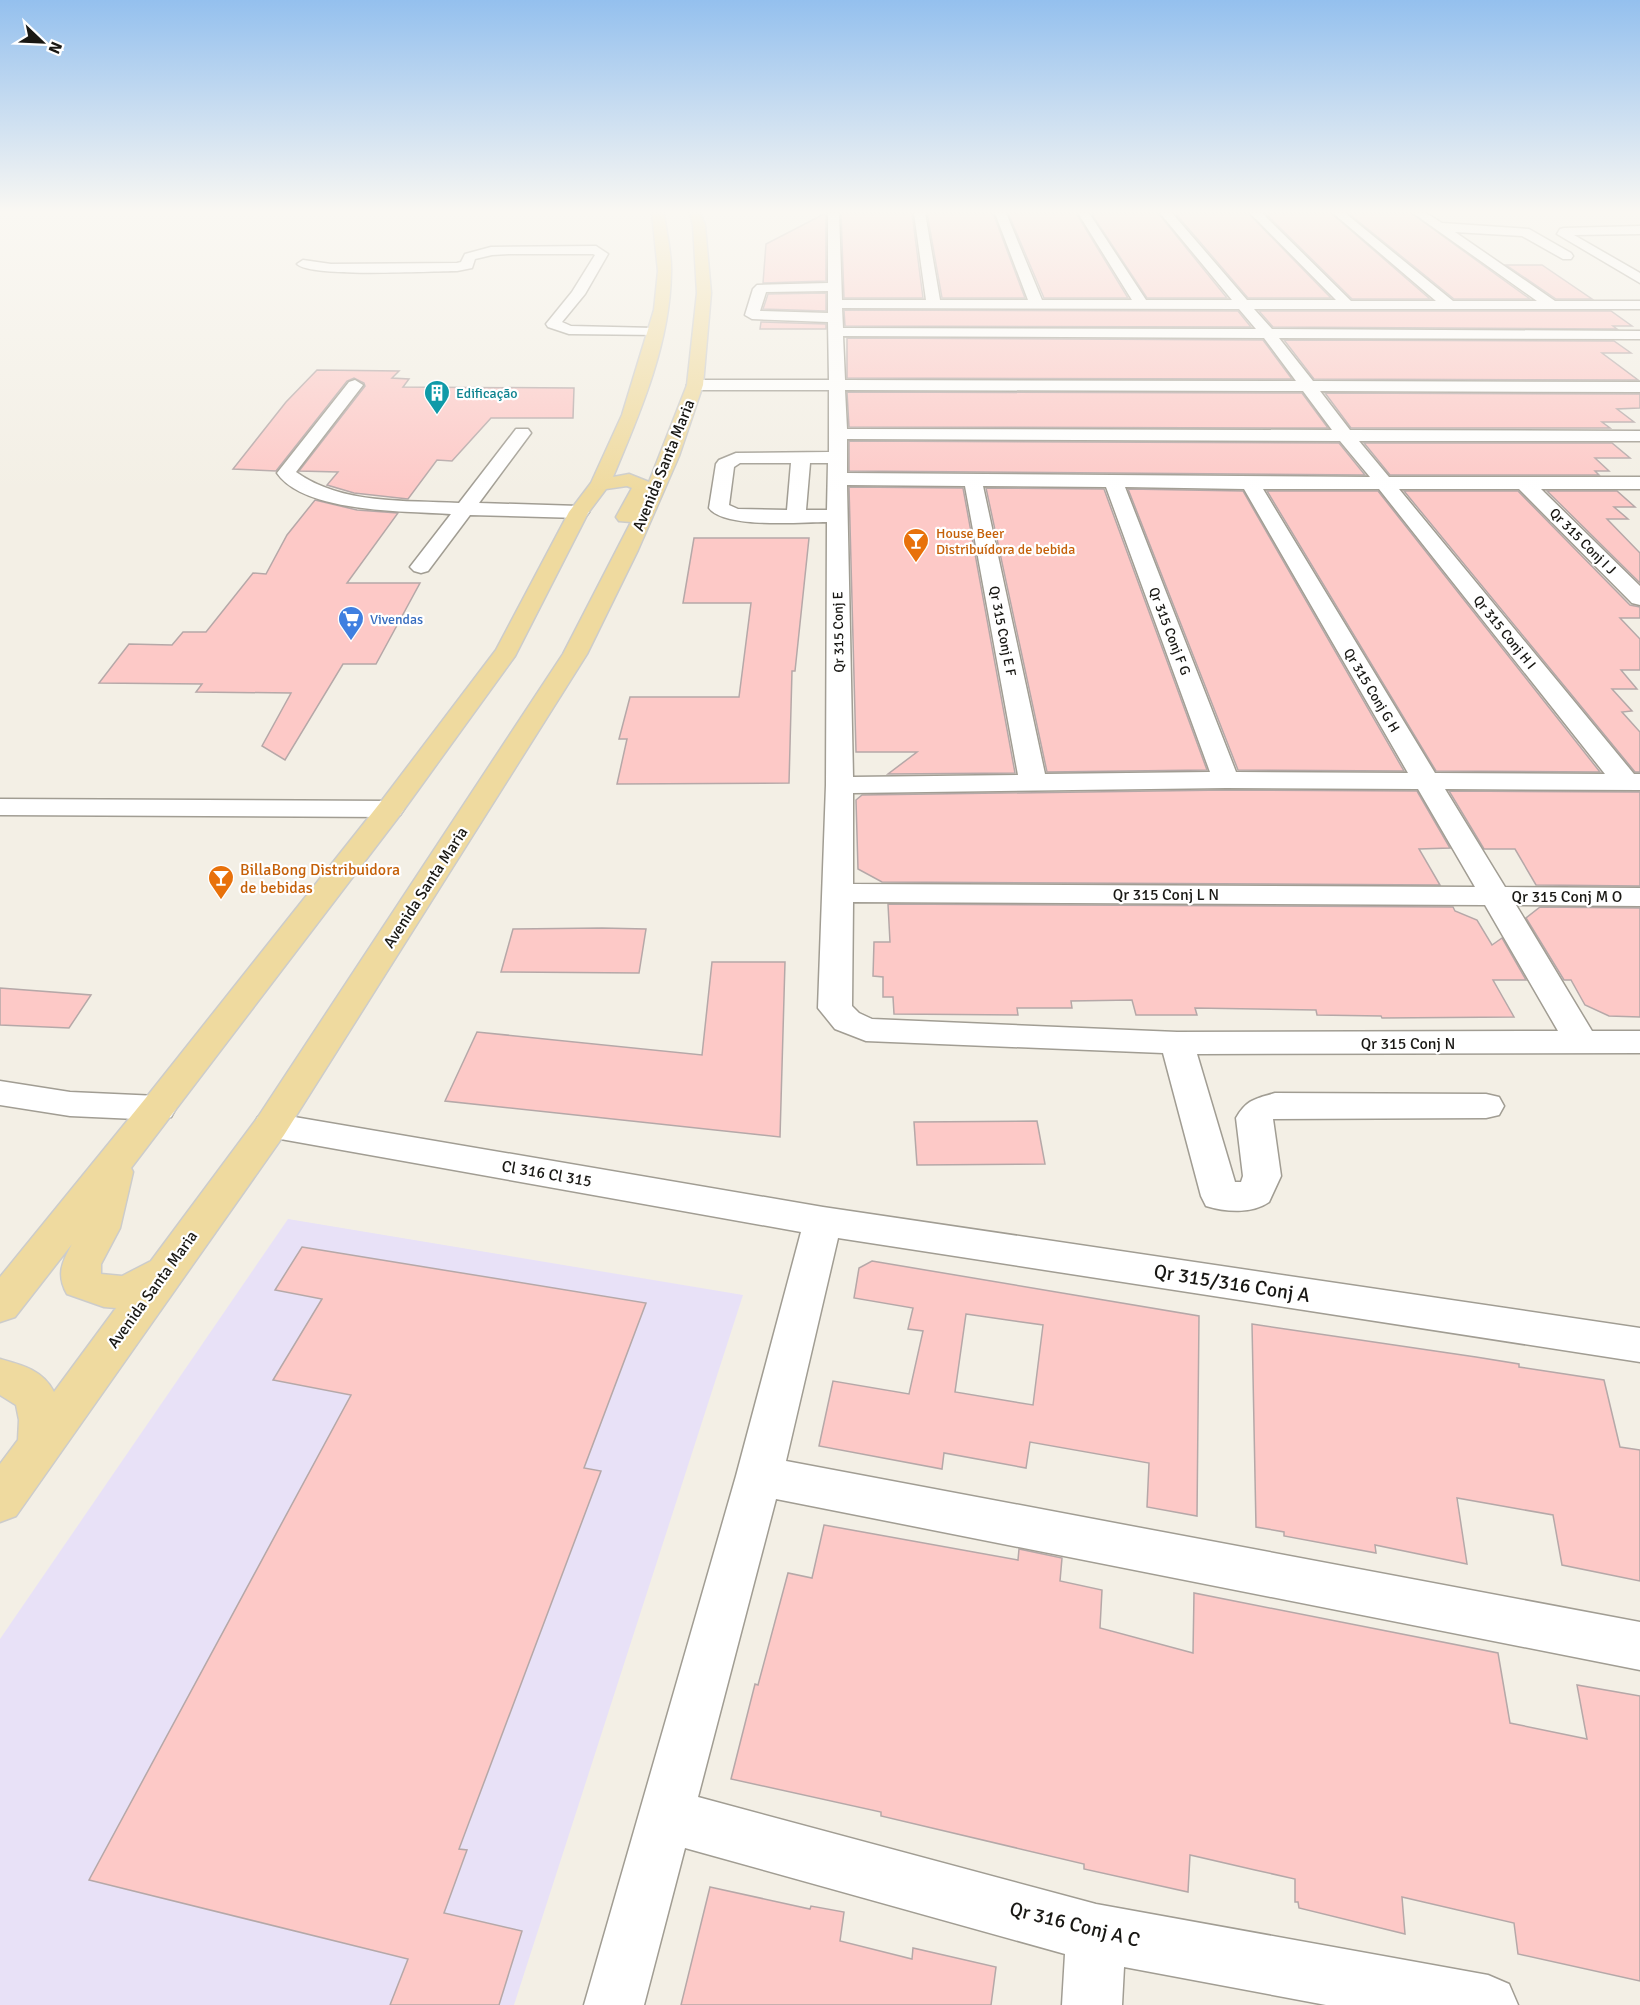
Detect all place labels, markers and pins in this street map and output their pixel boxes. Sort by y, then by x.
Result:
building icon: Edificação [422,378,452,416]
place label: Edificação [456,385,518,402]
place label: House Beer Distribuídora de bebida [936,525,1075,558]
bar icon: House Beer Distribuídora de bebida [901,526,931,564]
supermarket icon: Vivendas [336,604,366,642]
place label: Vivendas [370,611,423,628]
place label: BillaBong Distribuidora de bebidas [240,860,400,898]
bar icon: BillaBong Distribuidora de bebidas [206,863,236,901]

